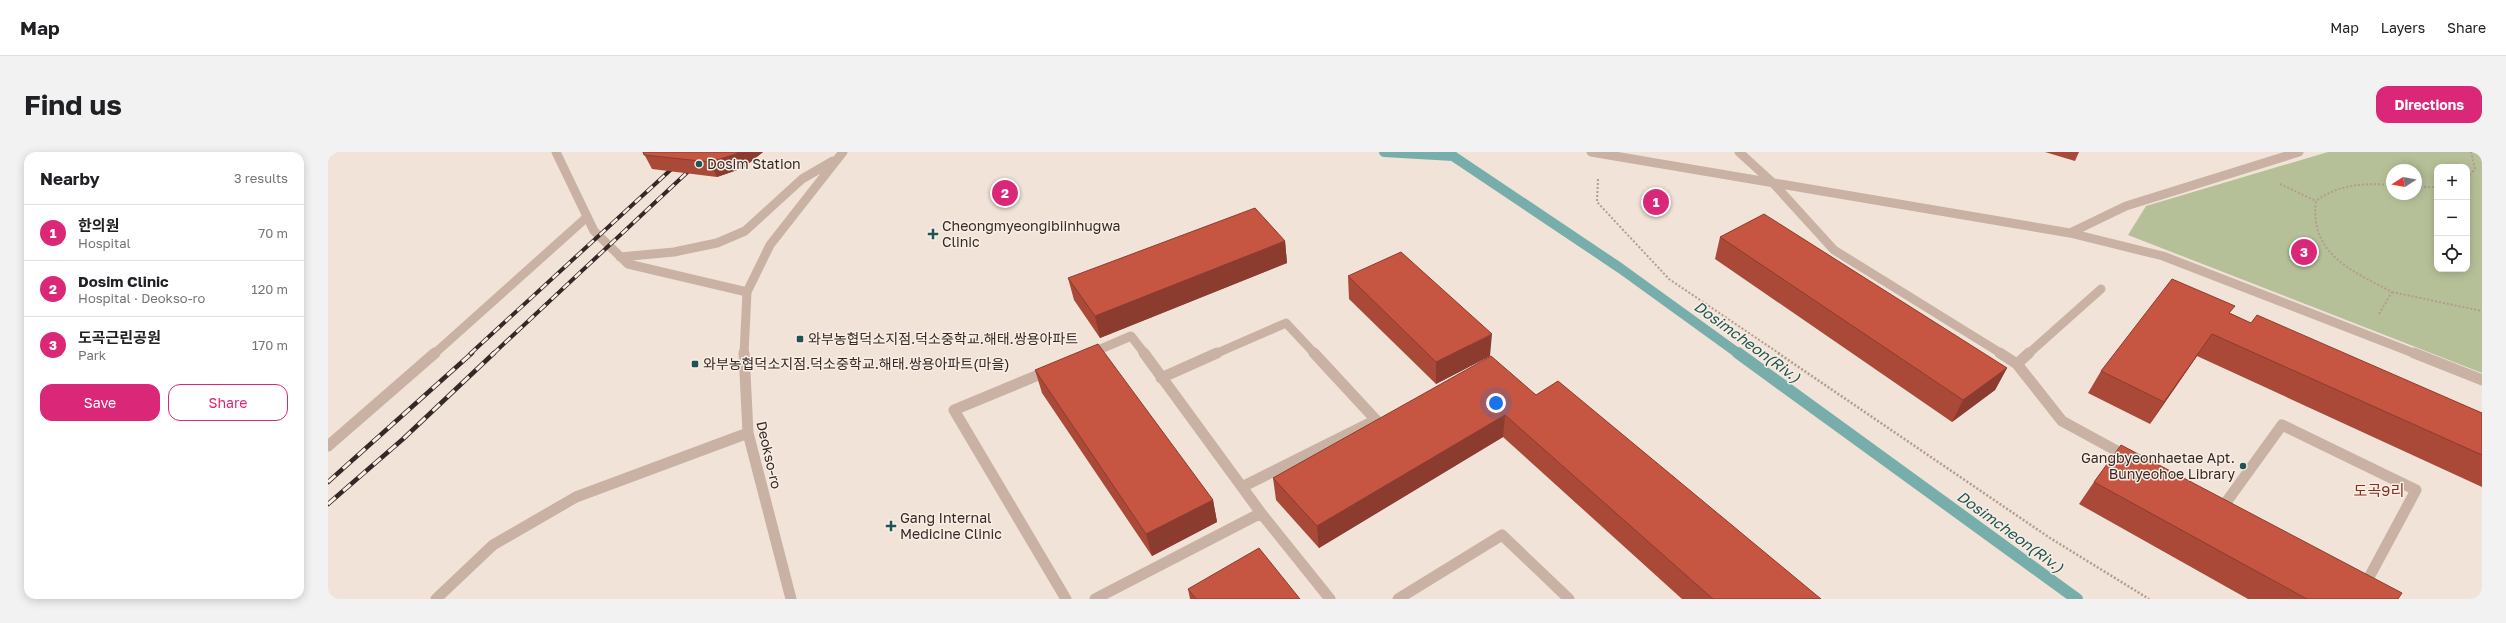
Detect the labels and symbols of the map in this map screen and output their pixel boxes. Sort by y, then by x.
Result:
place label: Dosim Station [707,155,801,172]
marker: Dosim Station [694,159,704,169]
north arrow [2386,164,2422,200]
pin: 2 [992,178,1018,208]
pin: 1 [1643,187,1669,217]
place label: Cheongmyeongibiinhugwa Clinic [942,217,1120,250]
marker: Cheongmyeongibiinhugwa Clinic [927,228,939,240]
pin: 3 [2291,237,2317,267]
water label: Dosimcheon(Riv.) [1691,297,1804,386]
place label: 와부농협덕소지점.덕소중학교.해태.쌍용아파트 [808,330,1078,347]
marker: 와부농협덕소지점.덕소중학교.해태.쌍용아파트 [795,334,805,344]
place label: 와부농협덕소지점.덕소중학교.해태.쌍용아파트(마을) [703,355,1010,372]
marker: 와부농협덕소지점.덕소중학교.해태.쌍용아파트(마을) [690,359,700,369]
your location [1486,393,1506,413]
street label: Deokso-ro [753,419,786,490]
place label: Gangbyeonhaetae Apt. Bunyeohoe Library [2081,449,2235,482]
marker: Gangbyeonhaetae Apt. Bunyeohoe Library [2238,461,2248,471]
district label: 도곡9리 [2354,481,2404,499]
water label: Dosimcheon(Riv.) [1954,487,2067,576]
place label: Gang Internal Medicine Clinic [900,509,1002,542]
marker: Gang Internal Medicine Clinic [885,520,897,532]

